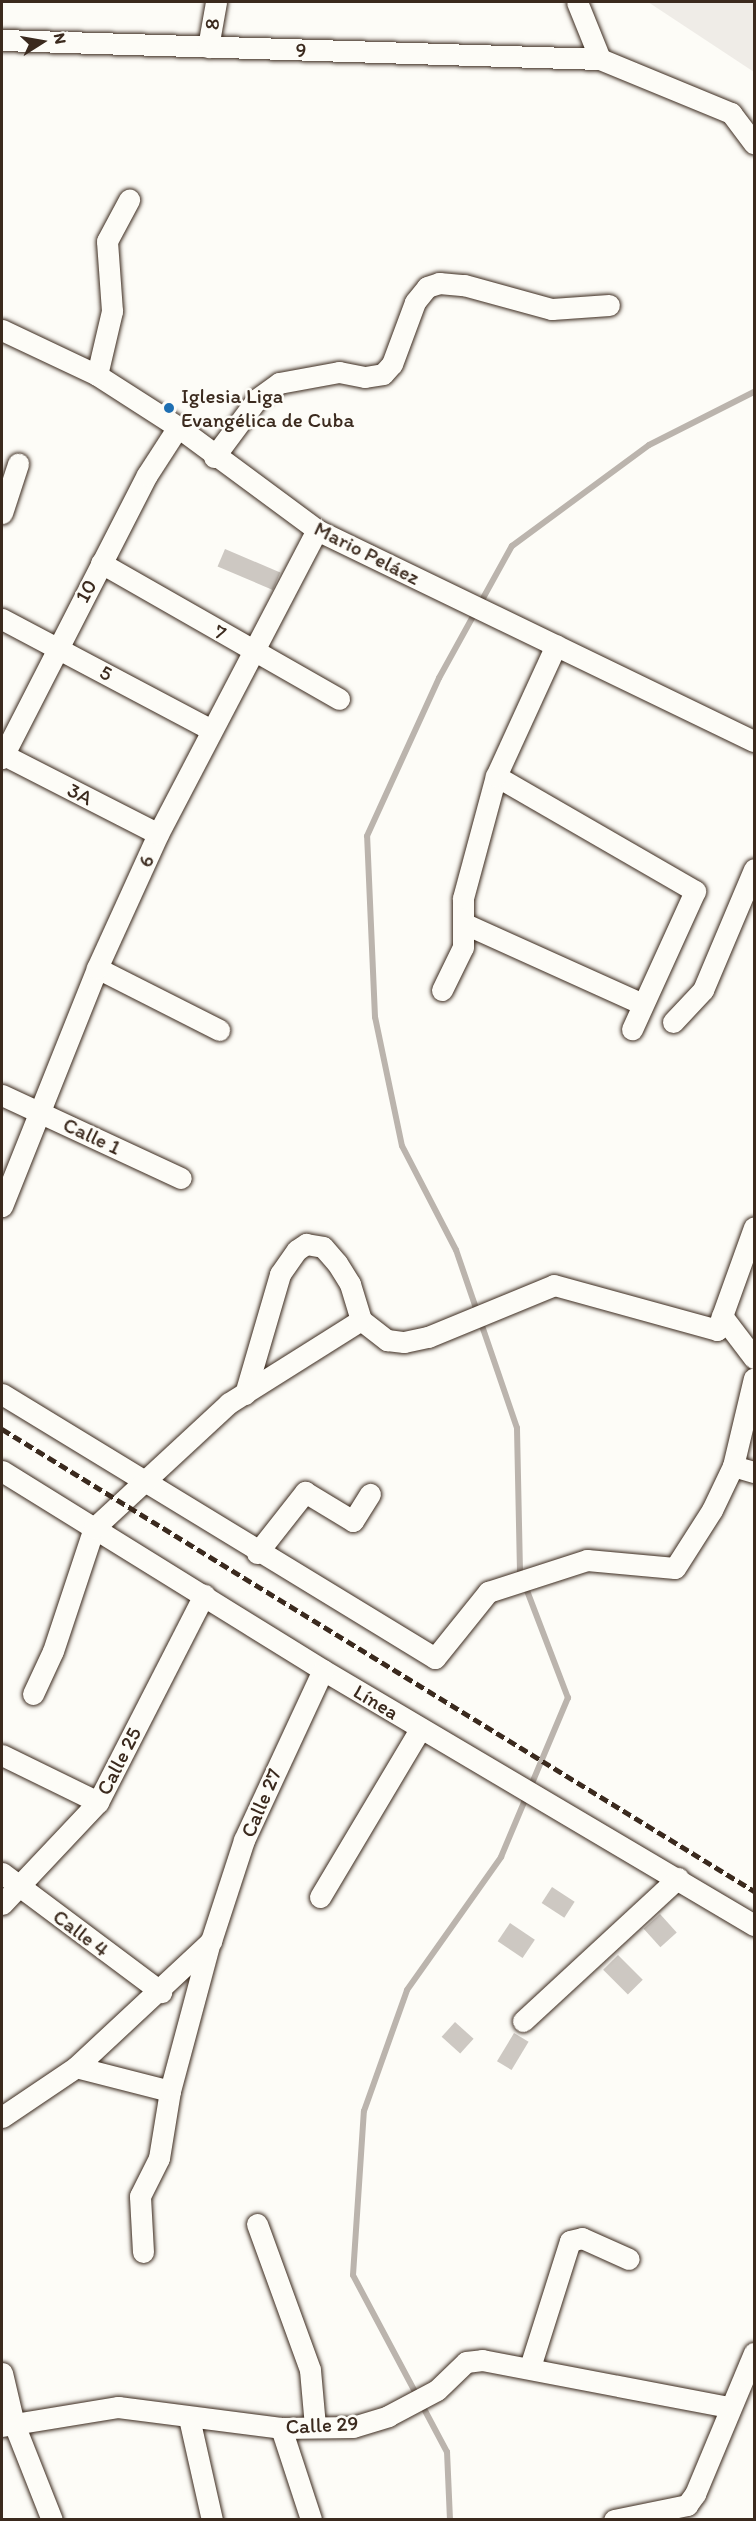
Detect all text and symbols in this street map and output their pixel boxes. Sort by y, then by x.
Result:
north arrow [12,12,72,72]
street label: 8 [199,16,225,32]
text: N [50,31,71,46]
street label: 9 [295,37,307,63]
place label: Iglesia Liga Evangélica de Cuba [181,383,354,433]
marker: Iglesia Liga Evangélica de Cuba [162,401,176,415]
street label: Mario Peláez [310,516,424,590]
street label: 10 [70,575,102,607]
street label: 7 [209,618,231,646]
street label: 5 [95,659,117,687]
street label: 3A [63,777,97,811]
street label: 6 [132,851,160,871]
street label: Calle 1 [59,1112,125,1160]
street label: Línea [349,1679,403,1725]
street label: Calle 25 [91,1723,147,1799]
street label: Calle 27 [235,1765,287,1841]
street label: Calle 4 [48,1904,114,1962]
street label: Calle 29 [285,2411,359,2439]

